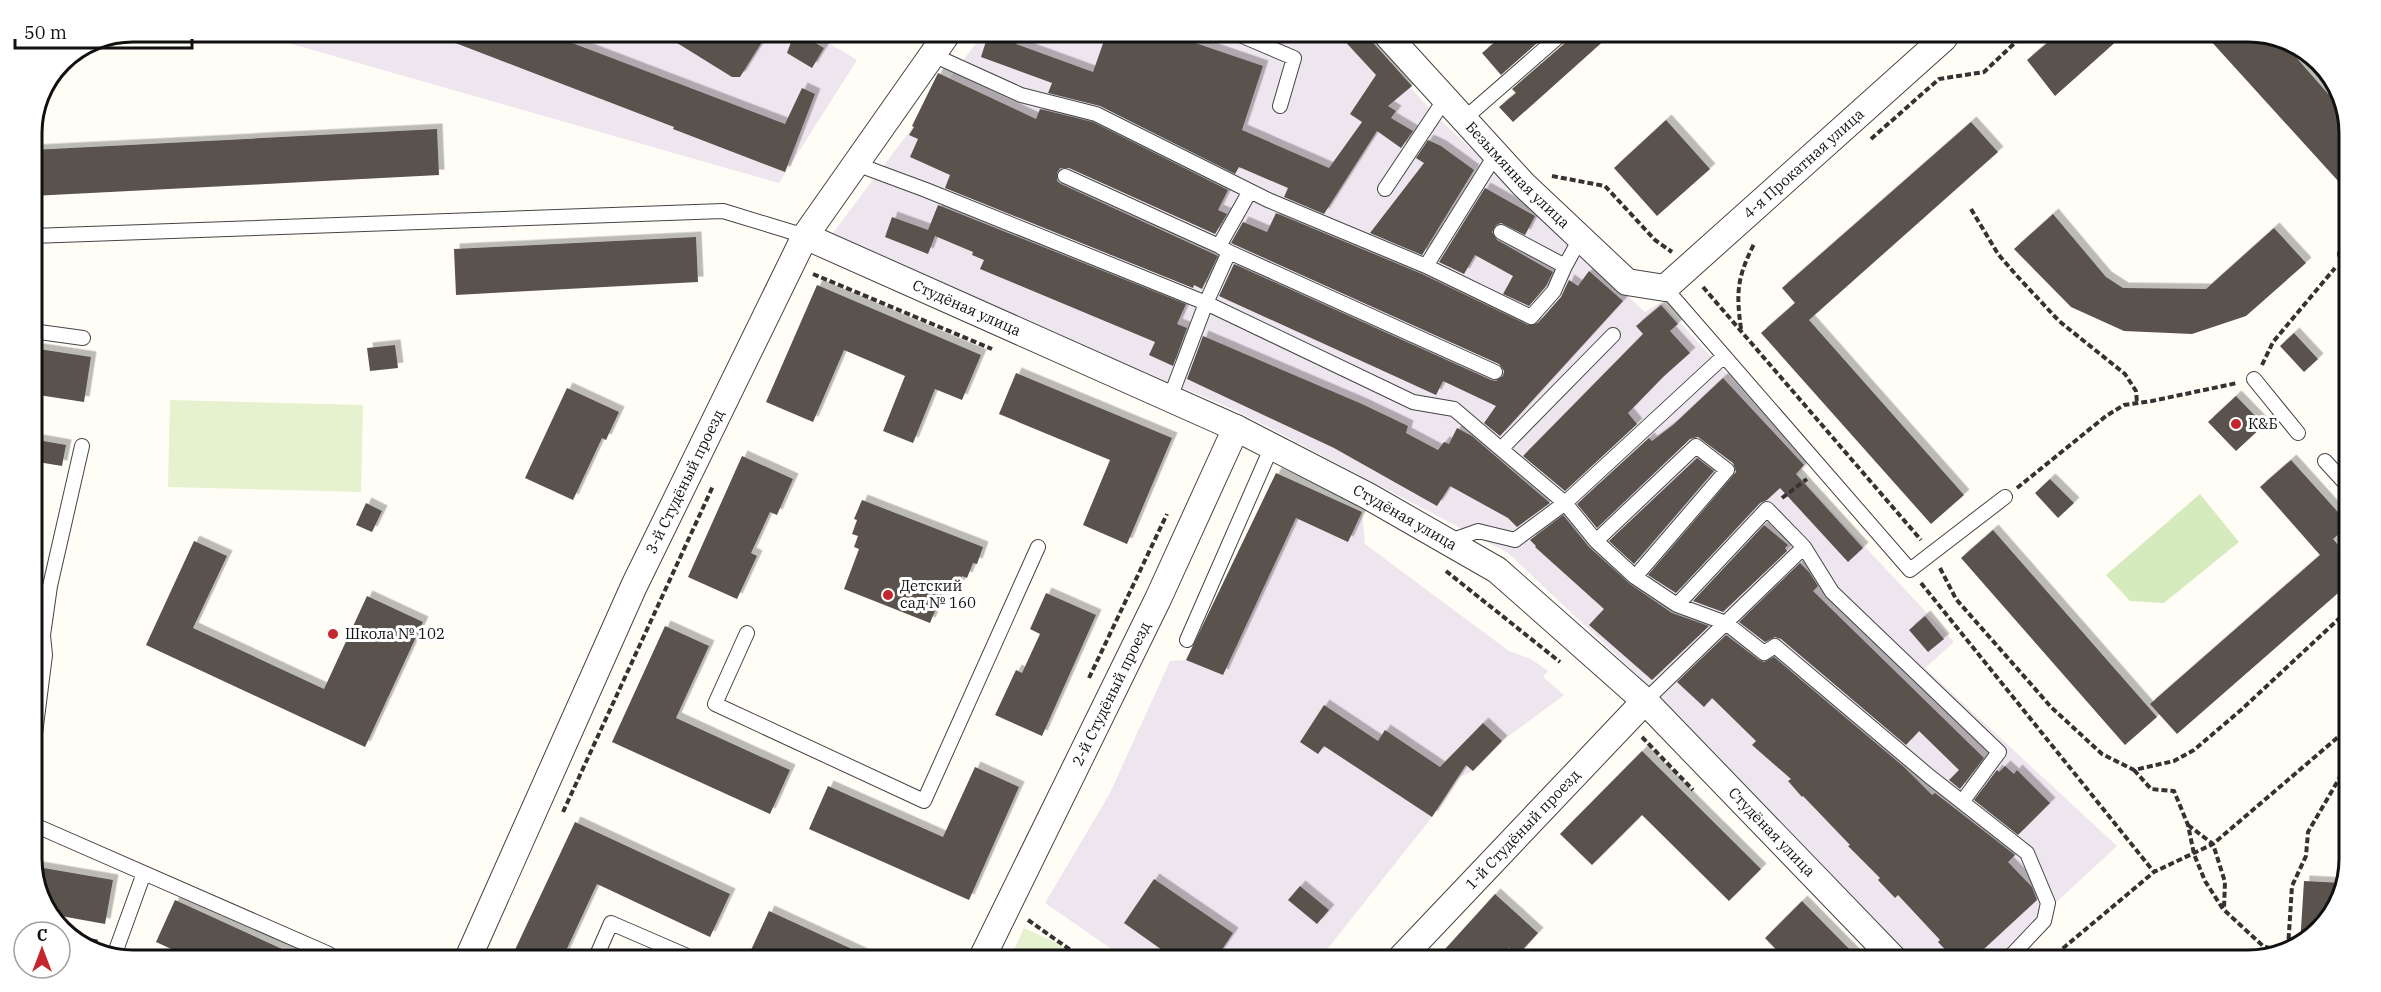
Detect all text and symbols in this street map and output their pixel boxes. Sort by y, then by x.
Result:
scale bar [15,12,192,50]
text: 50 m [24,21,67,44]
street label: 4-я Прокатная улица [1739,104,1868,222]
street label: Безымянная улица [1462,117,1574,232]
street label: Студёная улица [910,275,1024,340]
street label: 3-й Студёный проезд [641,406,728,557]
place label: К&Б [2248,414,2278,433]
marker: К&Б [2229,417,2243,431]
street label: Студёная улица [1350,480,1461,554]
place label: Детский сад № 160 [900,576,976,612]
marker: Детский сад № 160 [881,588,895,602]
street label: 2-й Студёный проезд [1068,618,1154,769]
place label: Школа № 102 [345,624,445,643]
marker: Школа № 102 [326,627,340,641]
street label: 1-й Студёный проезд [1461,765,1584,893]
street label: Студёная улица [1725,783,1819,880]
north arrow [12,920,72,980]
text: С [37,925,47,945]

